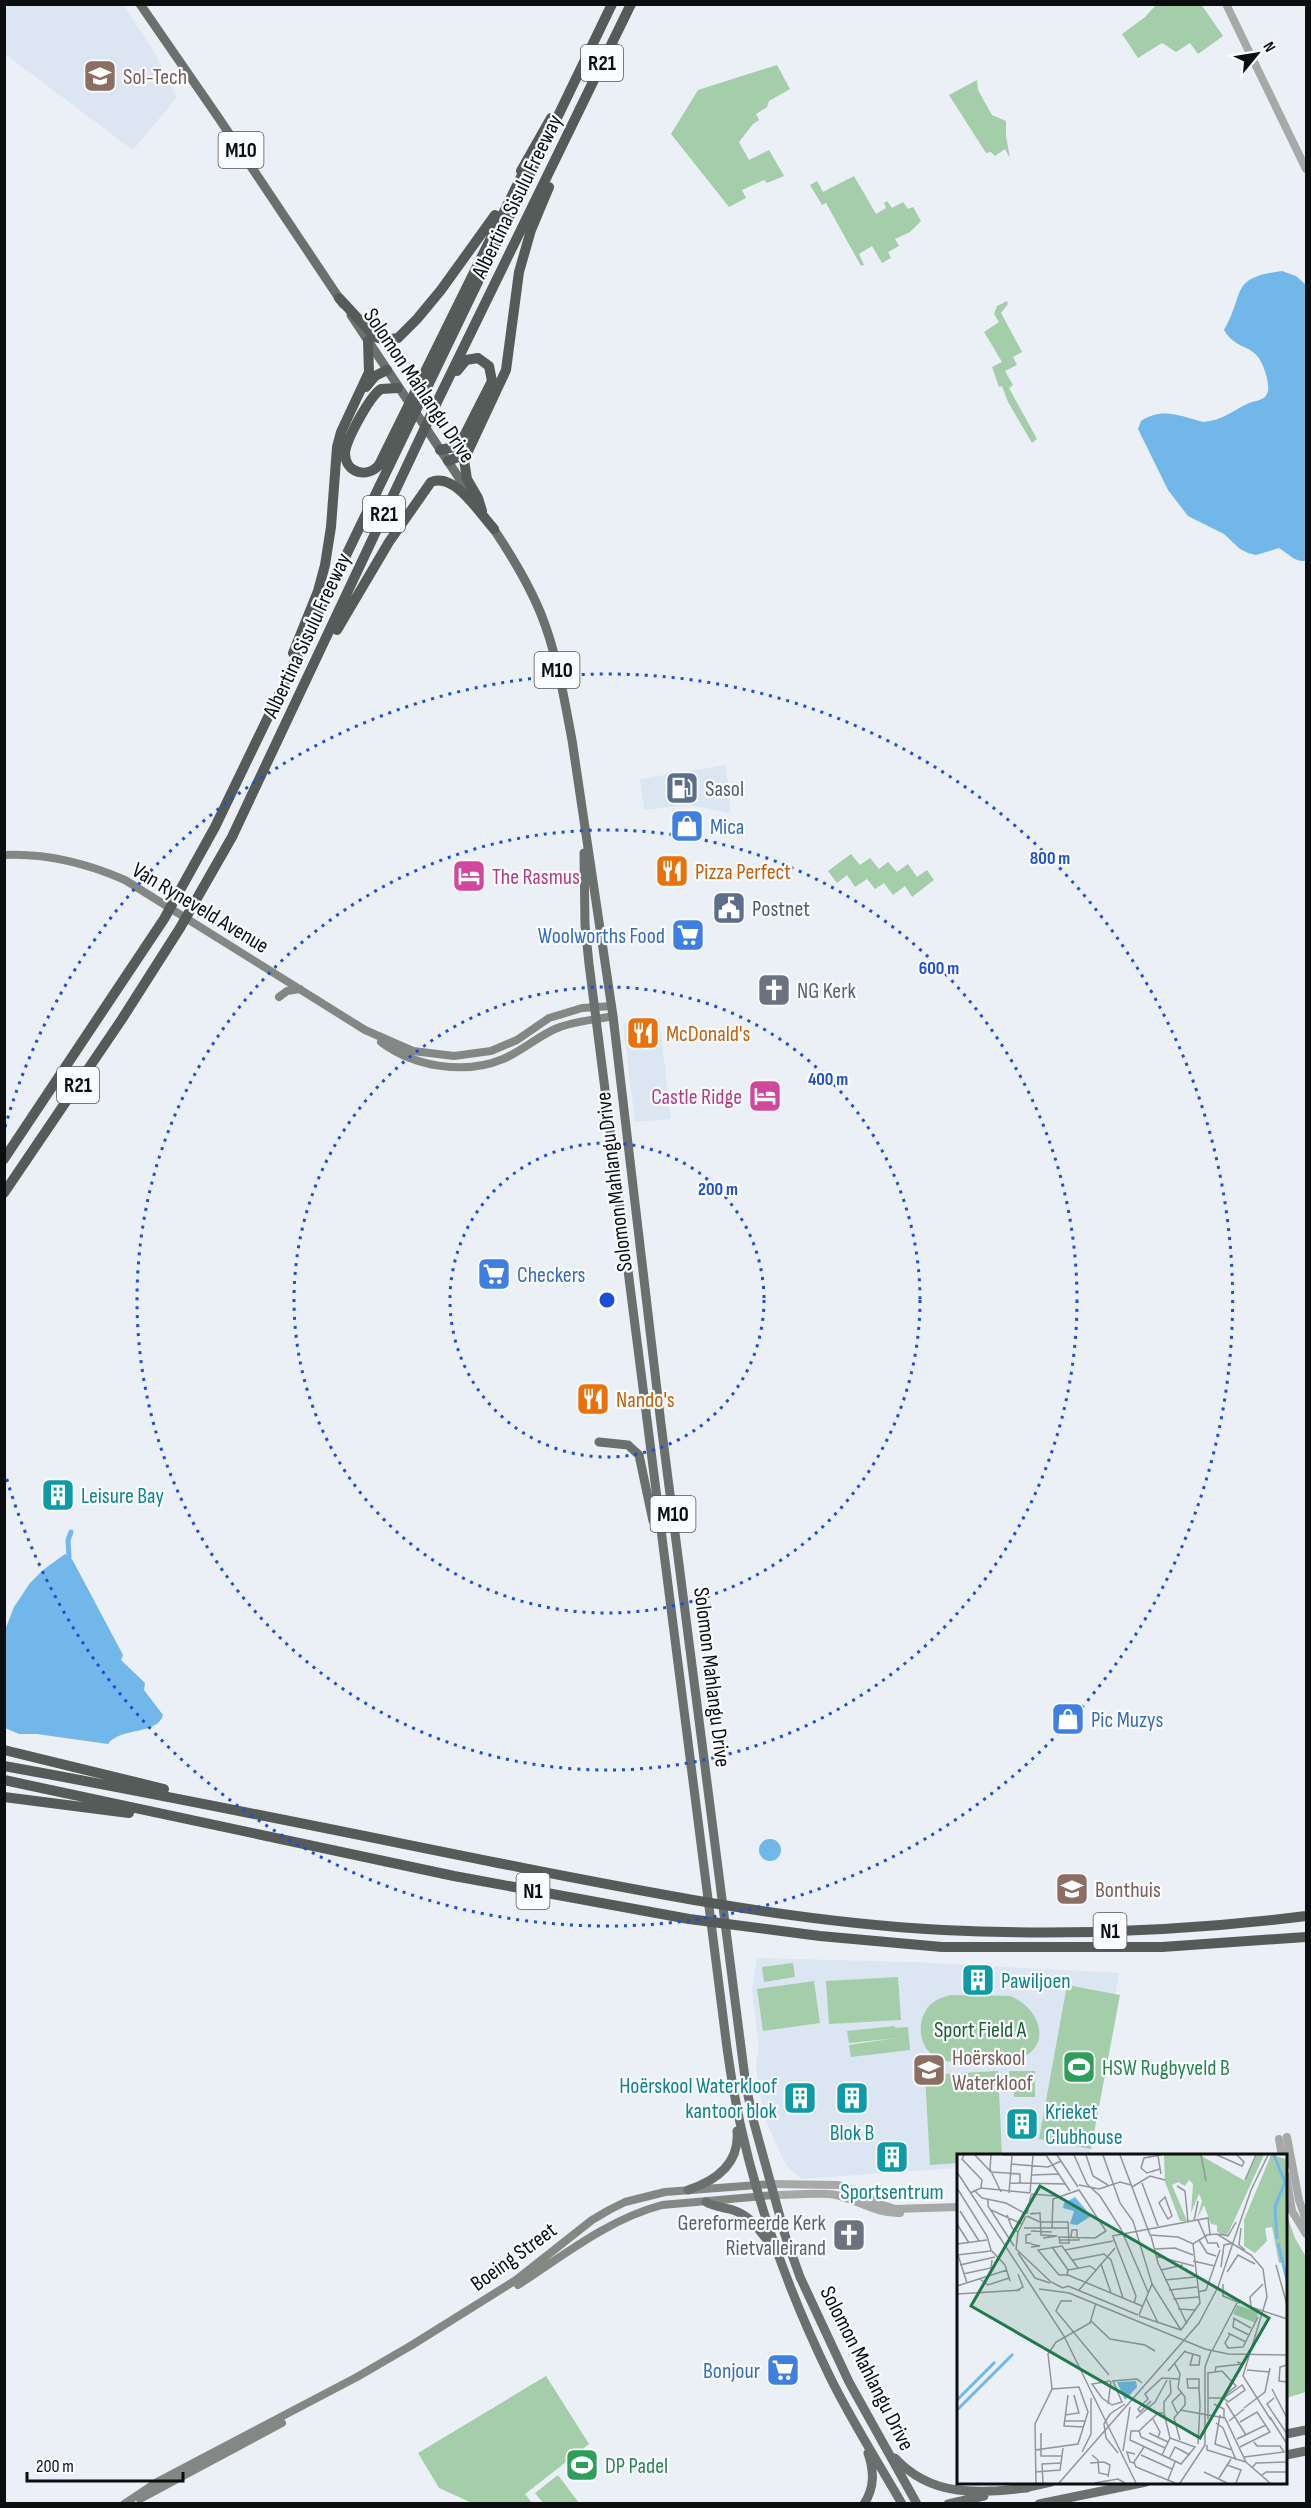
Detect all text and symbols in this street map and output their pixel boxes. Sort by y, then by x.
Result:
north arrow [1227,24,1287,84]
text: N [1258,39,1279,56]
road number: R21 [581,45,623,81]
school or university icon: Sol-Tech [82,58,118,94]
place label: Sol-Tech [123,64,187,91]
street label: Albertina Sisulu Freeway [466,110,569,284]
road number: M10 [218,132,264,168]
street label: Solomon Mahlangu Drive [357,303,480,468]
road number: R21 [363,496,405,532]
street label: Albertina Sisulu Freeway [257,548,358,723]
road number: M10 [534,652,580,688]
fuel station icon: Sasol [664,770,700,806]
place label: Sasol [705,776,744,803]
shop icon: Mica [669,808,705,844]
place label: Mica [710,814,744,841]
text: 800 m [1030,848,1070,869]
restaurant icon: Pizza Perfect [654,853,690,889]
street label: Van Ryneveld Avenue [127,857,274,960]
hotel icon: The Rasmus [451,858,487,894]
place label: Pizza Perfect [695,859,791,886]
place label: The Rasmus [492,864,580,891]
public building icon: Postnet [711,890,747,926]
place label: Postnet [752,896,810,923]
supermarket icon: Woolworths Food [670,917,706,953]
place label: Woolworths Food [538,923,665,950]
text: 600 m [919,958,959,979]
church icon: NG Kerk [756,972,792,1008]
place label: NG Kerk [797,978,856,1005]
restaurant icon: McDonald's [625,1015,661,1051]
place label: McDonald's [666,1021,750,1048]
road number: R21 [57,1067,99,1103]
text: 400 m [808,1069,848,1090]
hotel icon: Castle Ridge [747,1078,783,1114]
place label: Castle Ridge [651,1084,742,1111]
street label: Solomon Mahlangu Drive [590,1090,639,1273]
text: 200 m [698,1179,738,1200]
supermarket icon: Checkers [476,1256,512,1292]
place label: Checkers [517,1262,586,1289]
centre of rings [597,1290,617,1310]
restaurant icon: Nando's [575,1381,611,1417]
place label: Nando's [616,1387,675,1414]
building icon: Leisure Bay [40,1477,76,1513]
place label: Leisure Bay [81,1483,164,1510]
road number: M10 [650,1496,696,1532]
street label: Solomon Mahlangu Drive [687,1586,736,1769]
shop icon: Pic Muzys [1050,1701,1086,1737]
place label: Pic Muzys [1091,1707,1163,1734]
school or university icon: Bonthuis [1054,1871,1090,1907]
road number: N1 [516,1873,550,1909]
place label: Bonthuis [1095,1877,1161,1904]
road number: N1 [1094,1913,1126,1949]
building icon: Pawiljoen [960,1962,996,1998]
place label: Pawiljoen [1001,1968,1071,1995]
park label: Sport Field A [934,2017,1027,2044]
place label: Hoërskool Waterkloof [952,2045,1034,2097]
sports icon: HSW Rugbyveld B [1061,2049,1097,2085]
school or university icon: Hoërskool Waterkloof [911,2052,947,2088]
place label: HSW Rugbyveld B [1102,2055,1230,2082]
place label: Hoërskool Waterkloof kantoor blok [619,2073,778,2125]
building icon: Hoërskool Waterkloof kantoor blok [782,2080,818,2116]
building icon: Blok B [834,2080,870,2116]
place label: Krieket Clubhouse [1045,2099,1123,2151]
building icon: Krieket Clubhouse [1004,2106,1040,2142]
place label: Blok B [830,2120,874,2147]
building icon: Sportsentrum [874,2139,910,2175]
inset map [957,2154,1287,2484]
place label: Sportsentrum [840,2179,944,2206]
place label: Gereformeerde Kerk Rietvalleirand [678,2210,827,2262]
street label: Boeing Street [466,2217,562,2298]
church icon: Gereformeerde Kerk Rietvalleirand [831,2217,867,2253]
street label: Solomon Mahlangu Drive [814,2282,920,2455]
supermarket icon: Bonjour [765,2352,801,2388]
place label: Bonjour [703,2358,760,2385]
scale bar [27,2445,183,2483]
sports icon: DP Padel [564,2447,600,2483]
place label: DP Padel [605,2453,668,2480]
text: 200 m [36,2456,74,2477]

